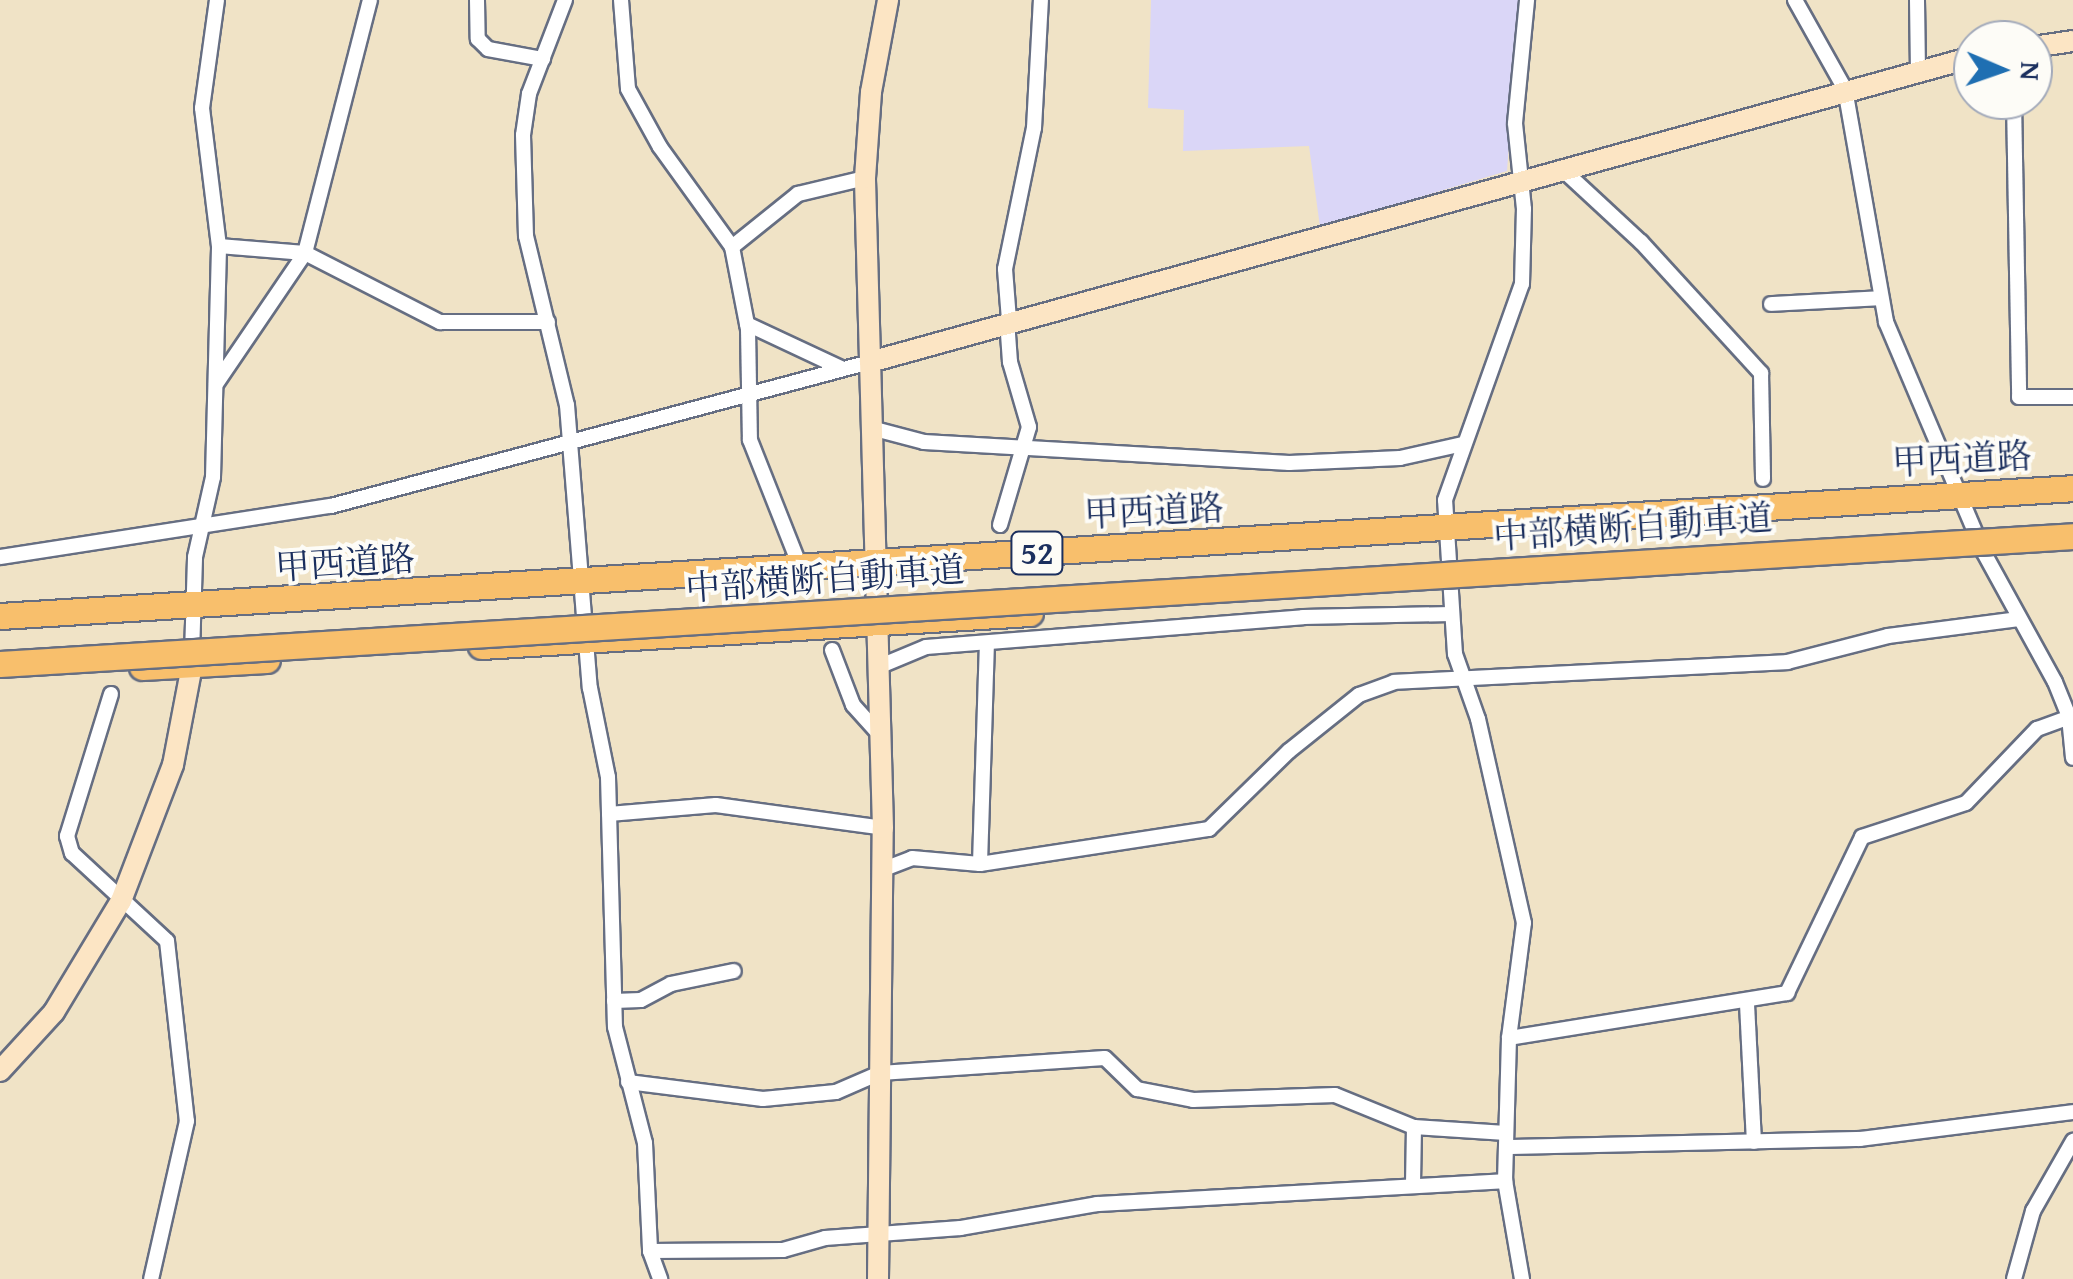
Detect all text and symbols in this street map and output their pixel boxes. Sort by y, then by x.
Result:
north arrow [1953,20,2053,120]
text: N [2011,61,2052,81]
street label: 甲西道路 [1891,434,2033,484]
street label: 甲西道路 [1083,486,1225,536]
street label: 中部横断自動車道 [1492,496,1774,558]
road number: 52 [1010,526,1064,580]
street label: 甲西道路 [274,537,416,589]
street label: 中部横断自動車道 [684,548,966,610]

